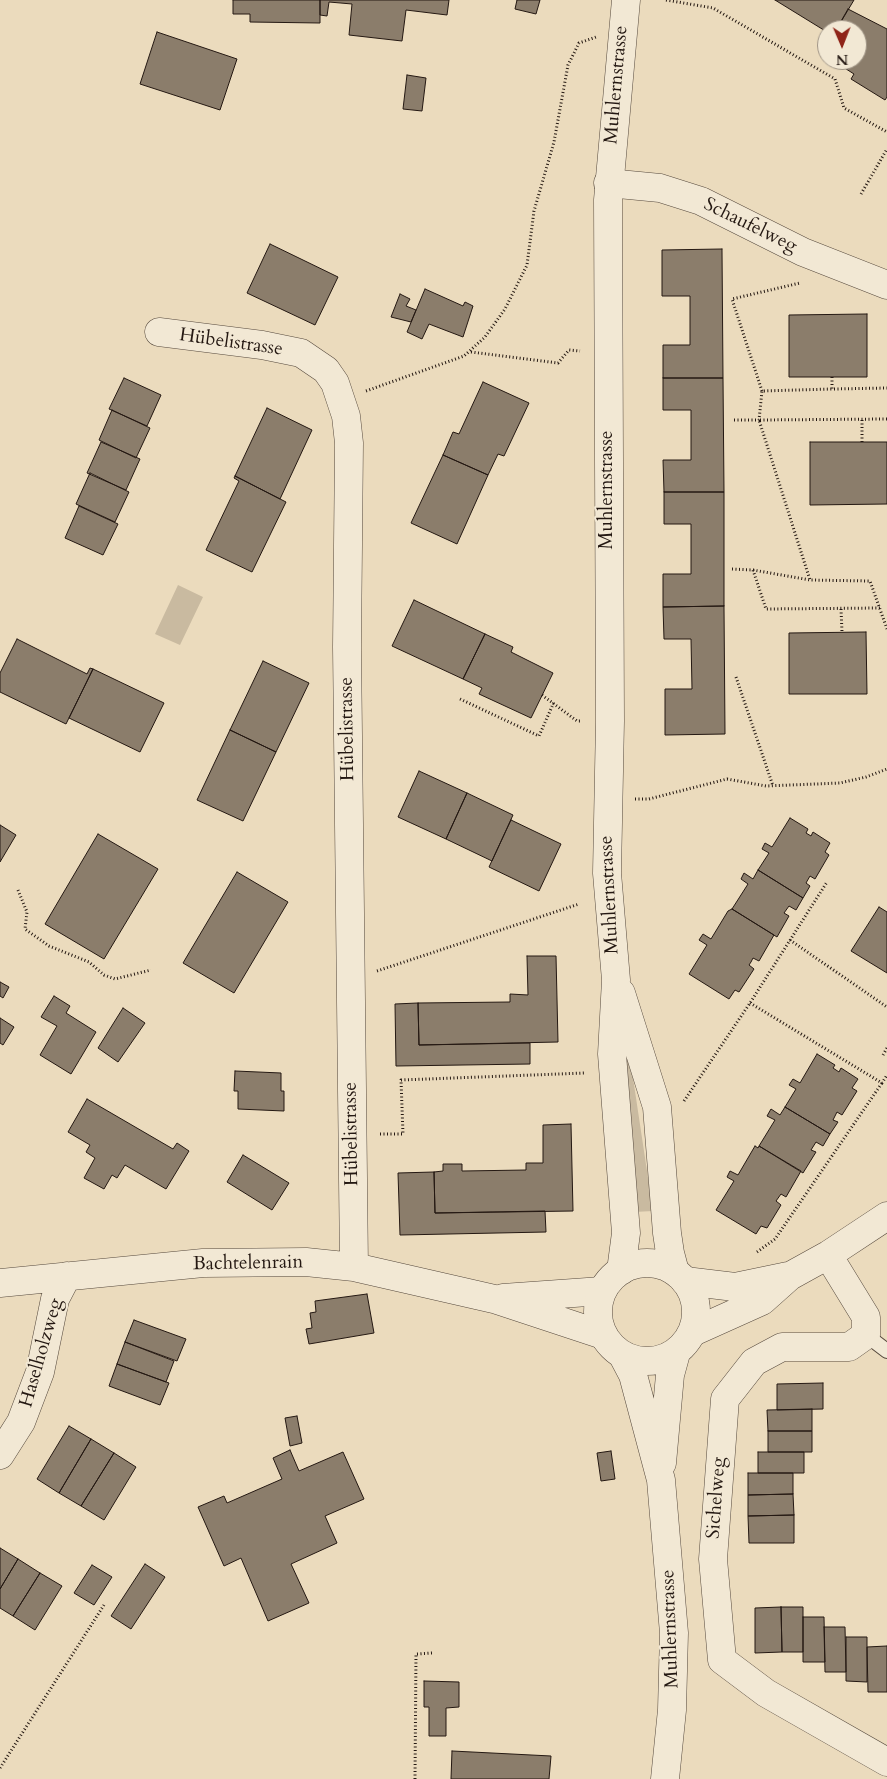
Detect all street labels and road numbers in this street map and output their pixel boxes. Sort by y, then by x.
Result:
street label: Muhlernstrasse [600,25,634,145]
street label: Schaufelweg [700,194,800,258]
street label: Hübelistrasse [178,324,284,362]
street label: Muhlernstrasse [597,431,619,549]
street label: Hübelistrasse [336,677,360,781]
street label: Muhlernstrasse [596,835,624,955]
street label: Hübelistrasse [340,1082,364,1186]
street label: Bachtelenrain [193,1252,303,1276]
street label: Haselholzweg [16,1296,68,1410]
street label: Sichelweg [703,1456,731,1540]
street label: Muhlernstrasse [658,1569,684,1689]

